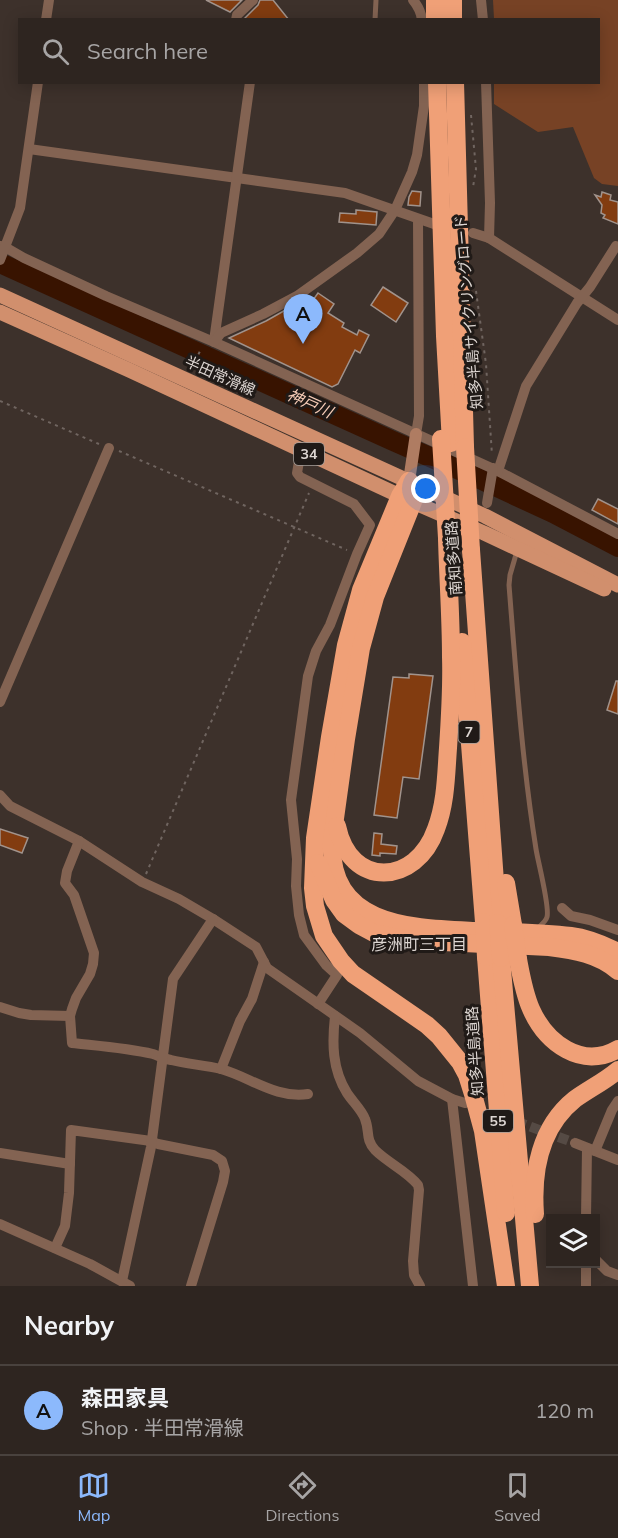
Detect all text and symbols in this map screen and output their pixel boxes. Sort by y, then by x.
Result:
search box [18,18,600,84]
icon: search [39,35,72,68]
text: Search here [87,37,208,65]
street label: 知多半島サイクリングロード [451,214,486,410]
pin: A [284,294,322,344]
street label: 半田常滑線 [182,352,258,399]
water label: 神戸川 [284,384,338,423]
road number: 34 [294,443,324,465]
your location [411,474,440,503]
street label: 南知多道路 [441,520,466,596]
road number: 7 [458,721,480,743]
district label: 彦洲町三丁目 [371,934,467,954]
street label: 知多半島道路 [462,1005,487,1097]
road number: 55 [483,1110,513,1132]
map controls [546,1214,600,1268]
button: layers [546,1214,600,1268]
text: Nearby [24,1309,114,1342]
text: 森田家具 [81,1384,169,1412]
text: A [36,1398,51,1423]
text: 120 m [535,1398,594,1423]
text: Shop · 半田常滑線 [81,1415,244,1440]
tab: Map [77,1469,110,1525]
tab: Directions [265,1469,339,1525]
tab: Saved [494,1469,541,1525]

